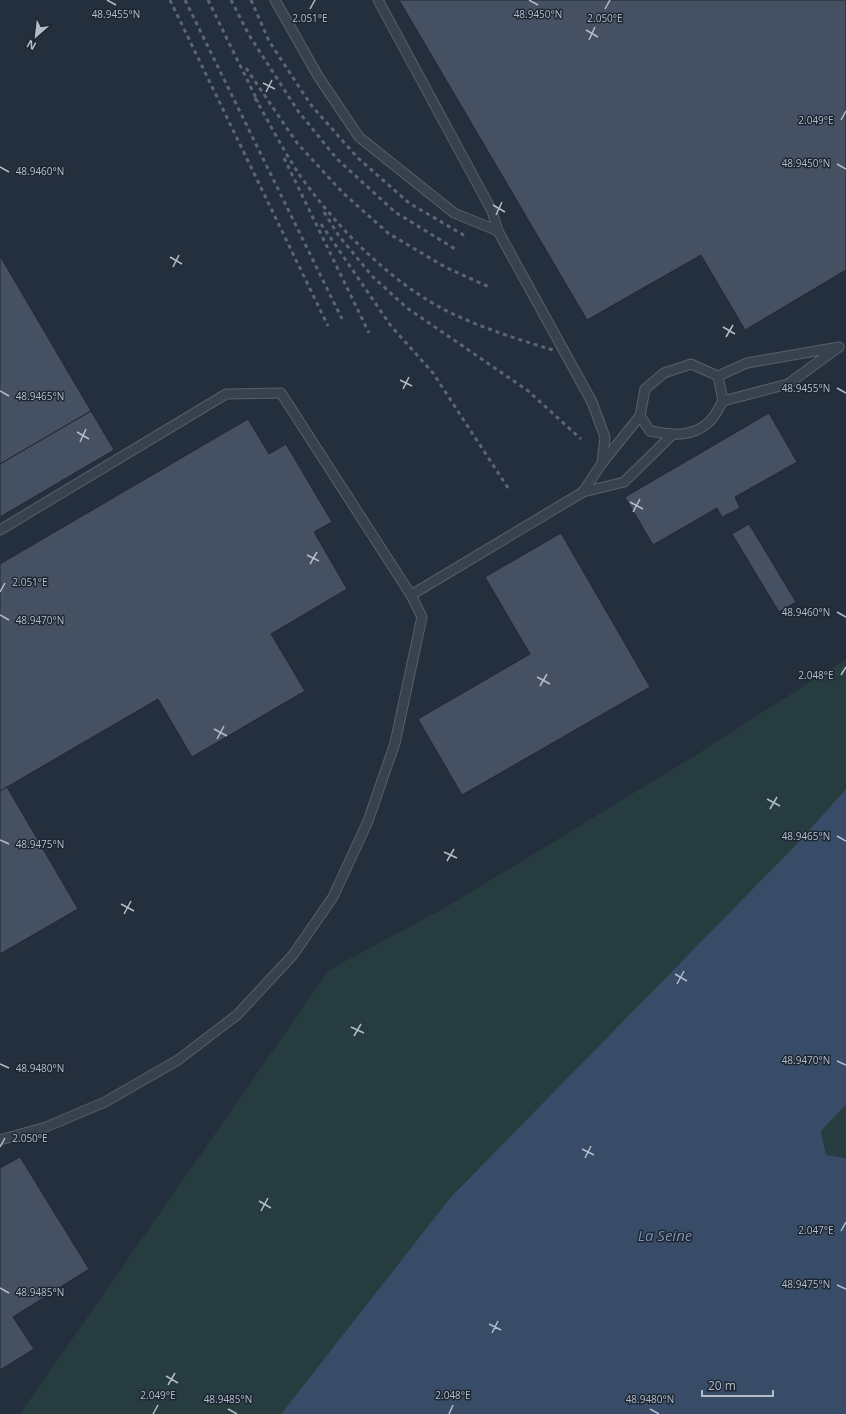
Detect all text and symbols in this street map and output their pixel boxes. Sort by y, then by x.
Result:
text: 48.9455°N [92,7,140,21]
text: 48.9450°N [514,7,562,21]
text: 2.051°E [292,11,328,25]
text: 2.050°E [587,11,623,25]
north arrow [16,16,56,56]
text: N [24,37,39,54]
text: 2.049°E [798,113,834,127]
text: 48.9450°N [782,156,830,170]
text: 48.9460°N [16,164,64,178]
text: 48.9455°N [782,381,830,395]
text: 48.9465°N [16,389,64,403]
text: 2.051°E [12,575,48,589]
text: 48.9460°N [782,605,830,619]
text: 48.9470°N [16,613,64,627]
text: 2.048°E [798,668,834,682]
text: 48.9465°N [782,829,830,843]
text: 48.9475°N [16,837,64,851]
text: 48.9470°N [782,1053,830,1067]
text: 48.9480°N [16,1061,64,1075]
text: 2.050°E [12,1131,48,1145]
text: 2.047°E [798,1223,834,1237]
water label: La Seine [638,1225,693,1245]
text: 48.9475°N [782,1277,830,1291]
text: 48.9485°N [16,1285,64,1299]
scale bar [702,1372,773,1398]
text: 20 m [708,1377,736,1394]
text: 2.049°E [140,1388,176,1402]
text: 2.048°E [435,1388,471,1402]
text: 48.9485°N [204,1392,252,1406]
text: 48.9480°N [626,1392,674,1406]

